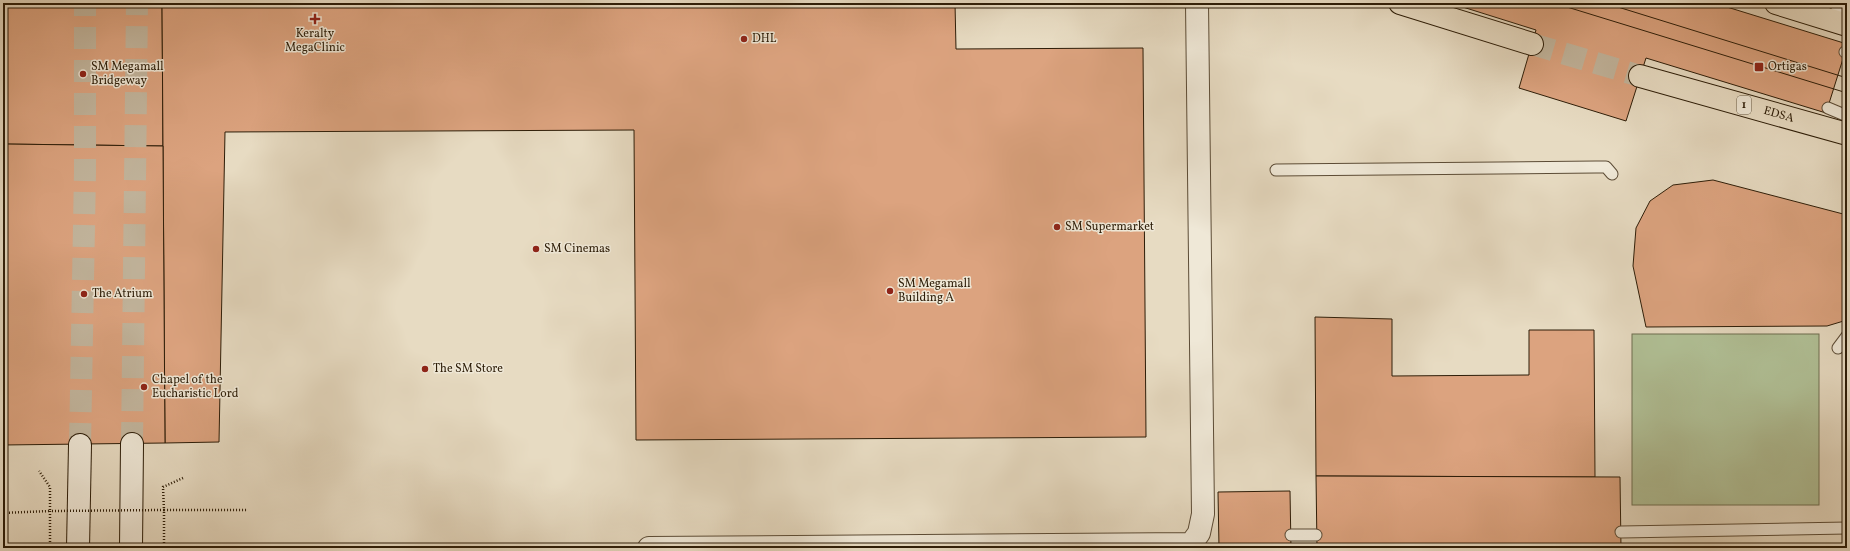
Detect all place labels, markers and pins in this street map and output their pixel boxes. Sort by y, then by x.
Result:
marker: Keralty MegaClinic [309,13,321,25]
place label: Keralty MegaClinic [285,26,345,56]
place label: DHL [752,31,777,47]
marker: DHL [739,34,749,44]
place label: SM Megamall Bridgeway [91,59,164,89]
place label: Ortigas [1768,59,1807,75]
marker: Ortigas [1753,61,1765,73]
marker: SM Megamall Bridgeway [78,69,88,79]
place label: SM Supermarket [1065,219,1154,235]
marker: SM Supermarket [1052,222,1062,232]
place label: SM Cinemas [544,241,610,257]
marker: SM Cinemas [531,244,541,254]
place label: SM Megamall Building A [898,276,971,306]
place label: The Atrium [92,286,153,302]
marker: SM Megamall Building A [885,286,895,296]
marker: The Atrium [79,289,89,299]
place label: The SM Store [433,361,503,377]
marker: The SM Store [420,364,430,374]
place label: Chapel of the Eucharistic Lord [152,372,239,402]
marker: Chapel of the Eucharistic Lord [139,382,149,392]

